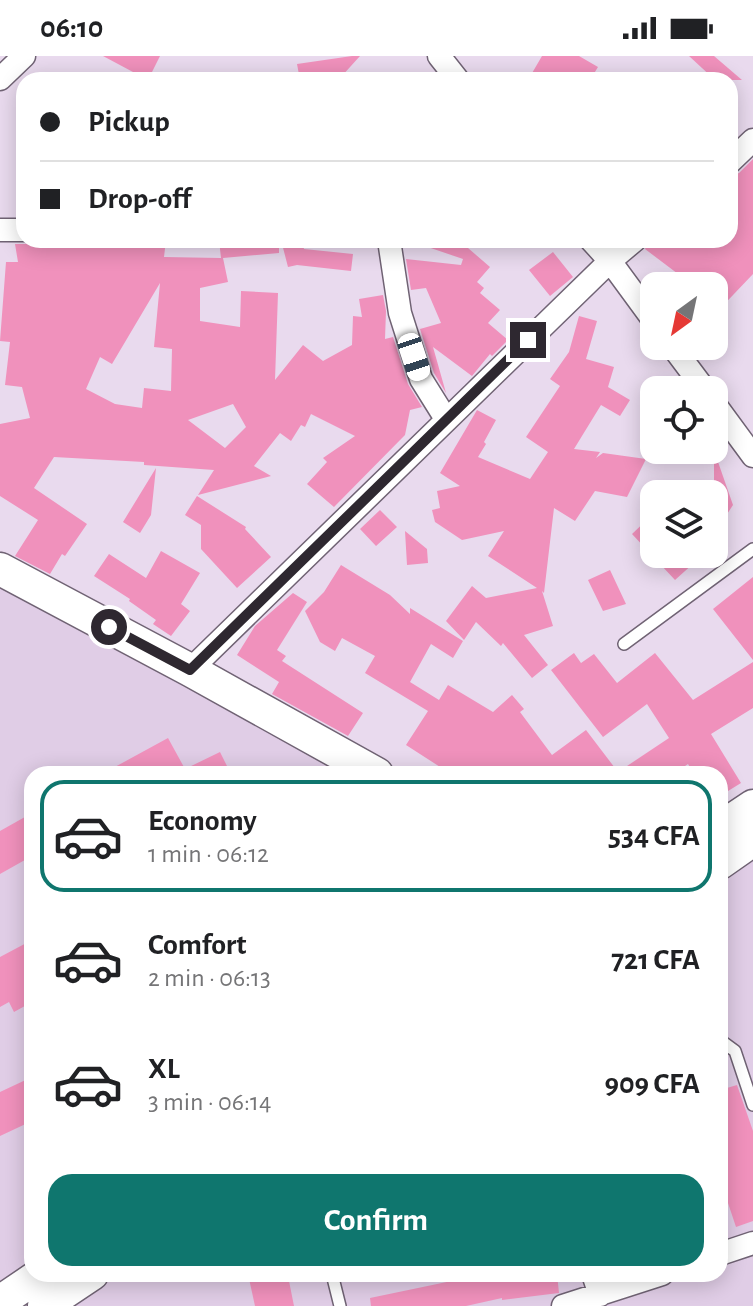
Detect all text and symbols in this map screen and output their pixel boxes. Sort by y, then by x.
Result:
text: 06:10 [40,13,103,43]
text: Pickup [88,107,170,137]
text: Drop-off [88,184,191,214]
north arrow [640,272,728,360]
map controls [640,272,728,568]
route end [510,322,546,358]
car [395,330,433,384]
button: locate [640,376,728,464]
button: layers [640,480,728,568]
route start [91,609,127,645]
icon: car [52,800,124,872]
text: Economy [148,806,257,836]
text: 534 CFA [608,821,700,851]
text: 1 min · 06:12 [148,841,269,867]
icon: car [52,924,124,996]
text: Comfort [148,930,247,960]
text: 721 CFA [611,945,700,975]
text: 2 min · 06:13 [148,965,271,991]
icon: car [52,1048,124,1120]
text: XL [148,1054,180,1084]
text: 909 CFA [604,1069,700,1099]
text: 3 min · 06:14 [148,1089,271,1115]
button: Confirm [48,1174,704,1266]

